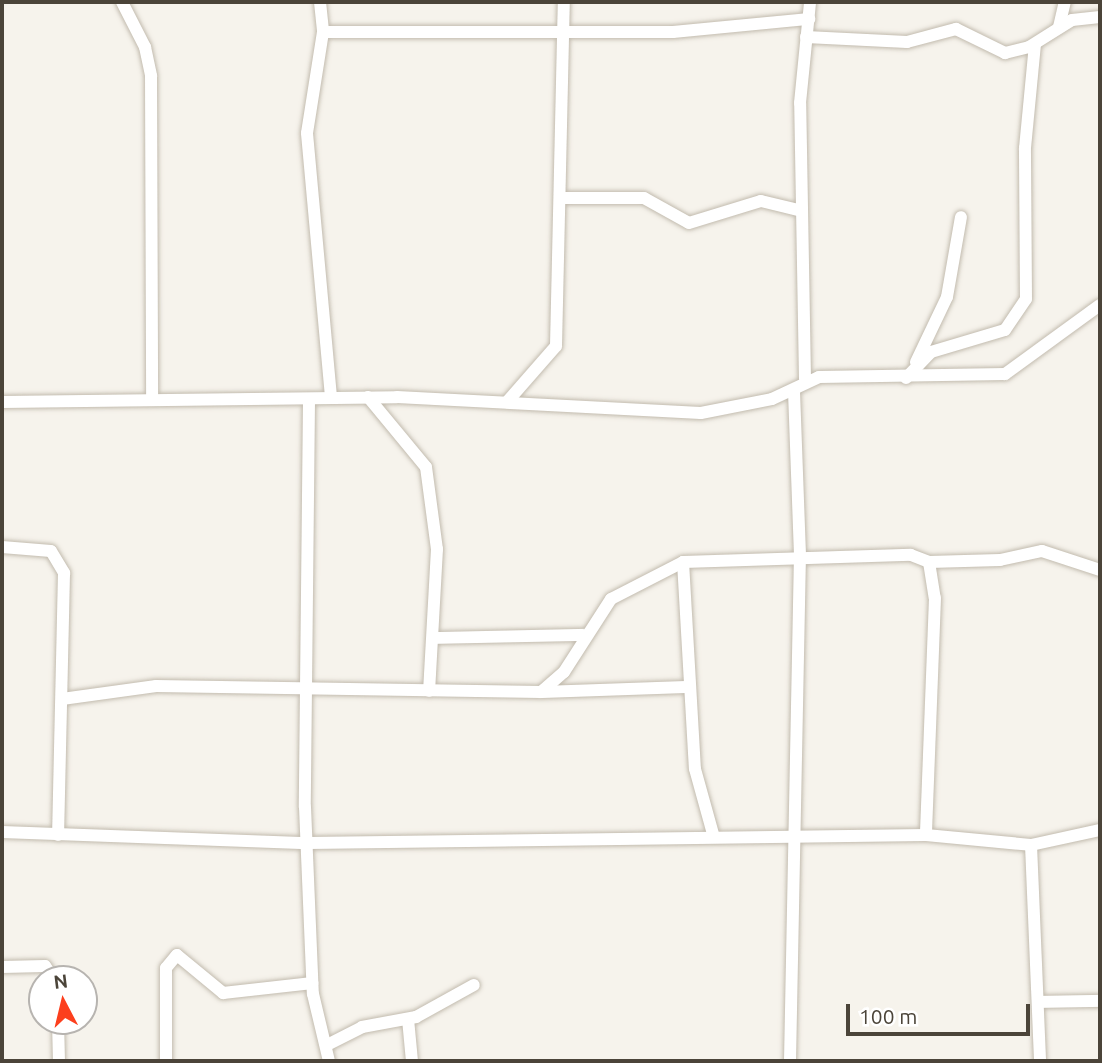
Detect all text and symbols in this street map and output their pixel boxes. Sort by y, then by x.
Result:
north arrow [28,965,98,1035]
text: N [52,969,69,993]
scale bar [850,990,1034,1034]
text: 100 m [859,1004,917,1028]

